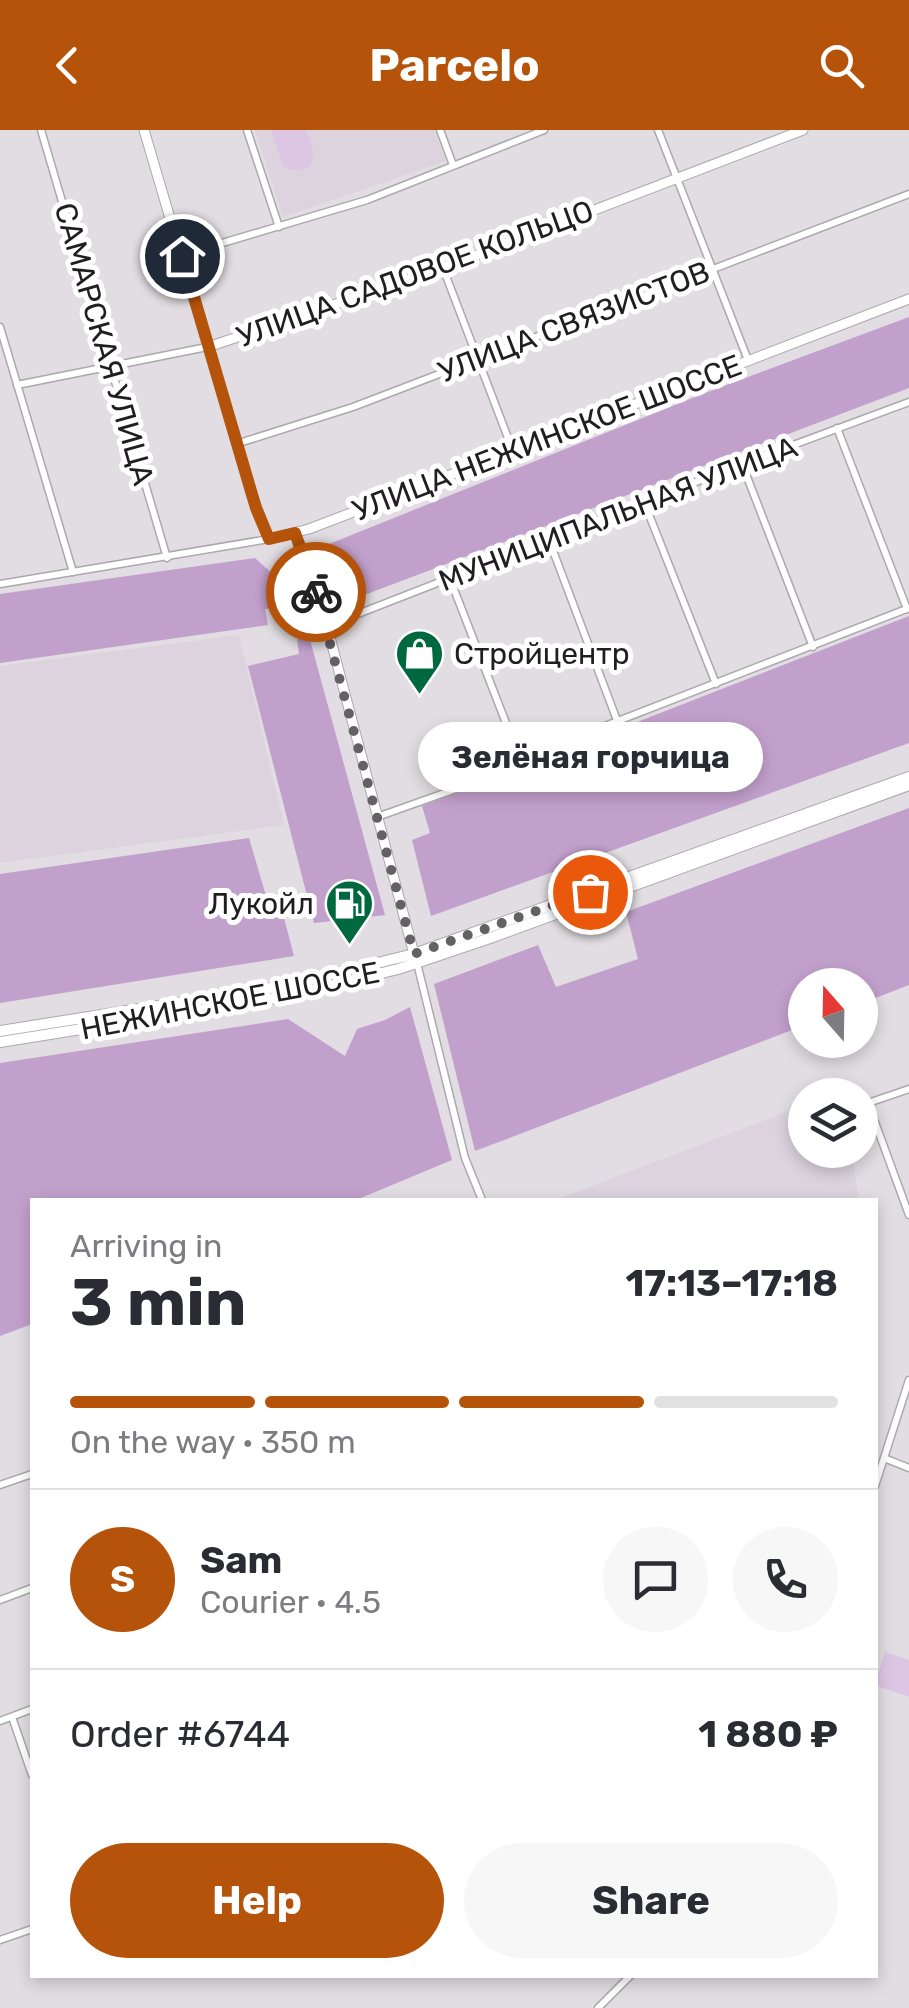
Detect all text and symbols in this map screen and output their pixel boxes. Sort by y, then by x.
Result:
icon: back [40,38,95,93]
icon: search [814,38,869,93]
text: Parcelo [369,39,540,92]
street label: УЛИЦА САДОВОЕ КОЛЬЦО [232,193,598,355]
street label: САМАРСКАЯ УЛИЦА [46,199,162,489]
pin [140,214,225,299]
icon: home [155,229,210,284]
street label: УЛИЦА СВЯЗИСТОВ [433,254,715,390]
street label: УЛИЦА НЕЖИНСКОЕ ШОССЕ [347,347,747,529]
street label: МУНИЦИПАЛЬНАЯ УЛИЦА [434,429,802,599]
courier [266,542,366,642]
icon: bike [289,565,344,620]
shop icon: Стройцентр [393,628,445,696]
place label: Стройцентр [454,636,630,672]
callout: Зелёная горчица [418,722,762,792]
text: Зелёная горчица [451,738,730,776]
pin [548,850,633,935]
icon: bag [563,865,618,920]
fuel station icon: Лукойл [323,878,375,946]
place label: Лукойл [208,886,314,922]
street label: НЕЖИНСКОЕ ШОССЕ [77,954,383,1048]
north arrow [788,968,878,1058]
map controls [788,968,878,1168]
button: layers [788,1078,878,1168]
text: Arriving in [70,1227,222,1265]
text: 17:13–17:18 [625,1260,838,1306]
text: 3 min [70,1264,247,1341]
text: On the way · 350 m [70,1423,356,1461]
button: chat [603,1527,708,1632]
button: phone [733,1527,838,1632]
text: Sam [200,1537,282,1583]
text: S [110,1556,135,1602]
text: Courier · 4.5 [200,1583,381,1621]
text: Order #6744 [70,1711,290,1757]
text: 1 880 ₽ [698,1711,838,1757]
button: Help [70,1843,444,1958]
button: Share [464,1843,838,1958]

